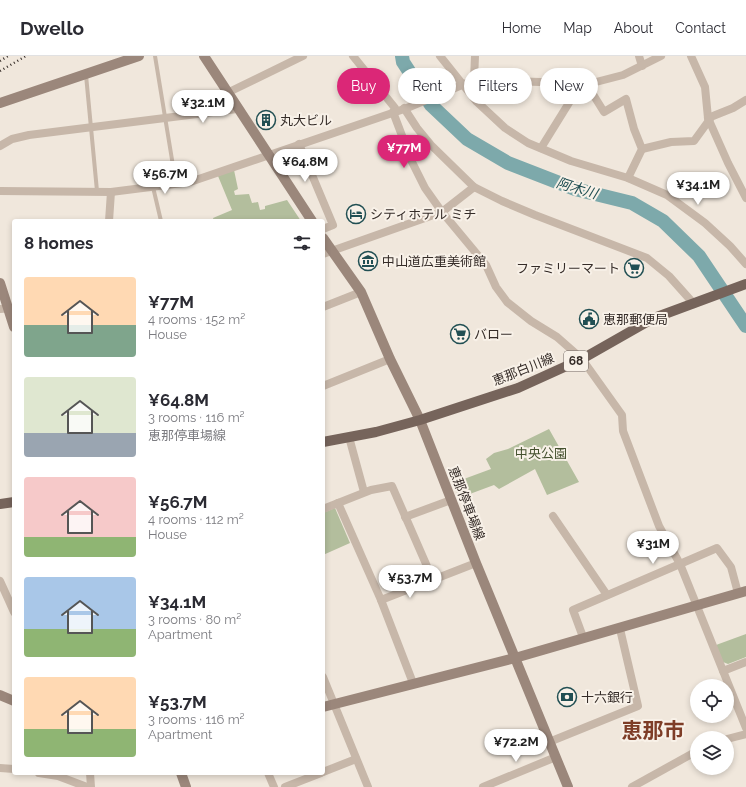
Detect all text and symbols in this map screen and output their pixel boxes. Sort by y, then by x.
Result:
text: Dwello [20,17,84,39]
text: Home [502,20,541,36]
text: Map [563,20,592,36]
text: About [614,20,653,36]
text: Contact [675,20,726,36]
chip: Buy [337,68,390,104]
chip: Rent [398,68,456,104]
chip: Filters [464,68,532,104]
chip: New [540,68,598,104]
pin: ¥32.1M [170,90,236,124]
text: ¥32.1M [181,95,225,110]
building icon: 丸大ビル [255,109,277,131]
place label: 丸大ビル [280,113,332,128]
pin: ¥77M [380,135,428,169]
text: ¥77M [386,140,422,155]
pin: ¥64.8M [272,149,338,183]
text: ¥64.8M [282,154,328,169]
pin: ¥56.7M [132,161,198,195]
text: ¥56.7M [142,166,188,181]
pin: ¥34.1M [665,172,731,206]
water label: 阿木川 [555,174,601,202]
text: ¥34.1M [676,177,720,192]
hotel icon: シティホテル ミチ [345,203,367,225]
place label: シティホテル ミチ [370,207,477,222]
icon: filters [291,232,313,254]
text: 8 homes [24,233,93,253]
museum icon: 中山道広重美術館 [357,250,379,272]
place label: 中山道広重美術館 [382,254,486,269]
supermarket icon: ファミリーマート [623,257,645,279]
place label: ファミリーマート [516,261,620,276]
text: ¥77M [148,292,194,312]
icon: home [56,293,104,341]
public building icon: 恵那郵便局 [578,308,600,330]
text: 4 rooms · 152 m² [148,312,245,327]
place label: 恵那郵便局 [603,312,668,327]
supermarket icon: バロー [449,323,471,345]
text: House [148,327,187,342]
place label: バロー [474,327,513,342]
street label: 恵那白川線 [490,350,556,389]
road number: 68 [564,351,588,371]
text: ¥64.8M [148,390,209,410]
icon: home [56,393,104,441]
text: 3 rooms · 116 m² [148,410,245,425]
text: 恵那停車場線 [148,428,226,443]
park label: 中央公園 [515,446,567,461]
street label: 恵那停車場線 [446,464,488,542]
text: ¥56.7M [148,492,208,512]
icon: home [56,493,104,541]
text: 4 rooms · 112 m² [148,512,244,527]
text: House [148,527,187,542]
pin: ¥31M [629,531,677,565]
text: ¥31M [636,536,670,551]
pin: ¥53.7M [377,565,443,599]
text: ¥53.7M [388,570,432,585]
text: ¥34.1M [148,592,206,612]
icon: home [56,593,104,641]
text: 3 rooms · 80 m² [148,612,241,627]
text: Apartment [148,627,212,642]
map controls [690,679,734,775]
button: locate [690,679,734,723]
bank icon: 十六銀行 [556,686,578,708]
place label: 十六銀行 [581,690,633,705]
text: ¥53.7M [148,692,207,712]
icon: home [56,693,104,741]
text: 3 rooms · 116 m² [148,712,245,727]
district label: 恵那市 [622,718,685,743]
text: Apartment [148,727,212,742]
pin: ¥72.2M [483,729,549,763]
button: layers [690,731,734,775]
text: ¥72.2M [493,734,539,749]

